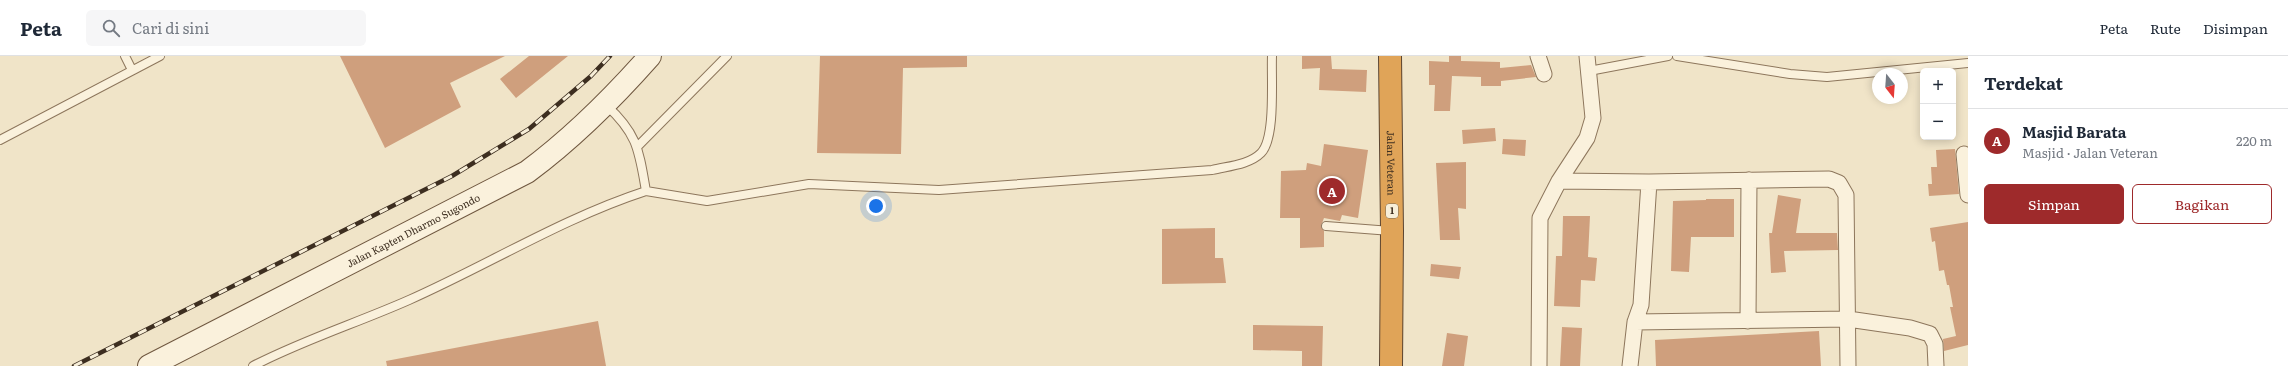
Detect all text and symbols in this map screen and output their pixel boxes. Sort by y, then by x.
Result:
search box [86,10,366,46]
text: Peta [20,14,62,42]
text: Cari di sini [132,16,209,39]
icon: search [100,17,122,39]
text: Peta [2099,18,2128,38]
text: Rute [2150,18,2181,38]
text: Disimpan [2203,18,2268,38]
north arrow [1872,68,1908,104]
map controls [1920,68,1956,140]
button: + [1920,68,1956,104]
text: Terdekat [1984,70,2063,95]
button: − [1920,104,1956,140]
text: Masjid Barata [2022,120,2126,143]
street label: Jalan Veteran [1384,130,1400,196]
text: A [1992,131,2002,150]
text: 220 m [2236,131,2272,150]
text: Masjid · Jalan Veteran [2022,143,2158,162]
pin: A [1319,176,1345,206]
button: Simpan [1984,184,2124,224]
button: Bagikan [2132,184,2272,224]
street label: Jalan Kapten Dharmo Sugondo [344,189,482,270]
your location [866,196,886,216]
road number: 1 [1386,204,1398,218]

